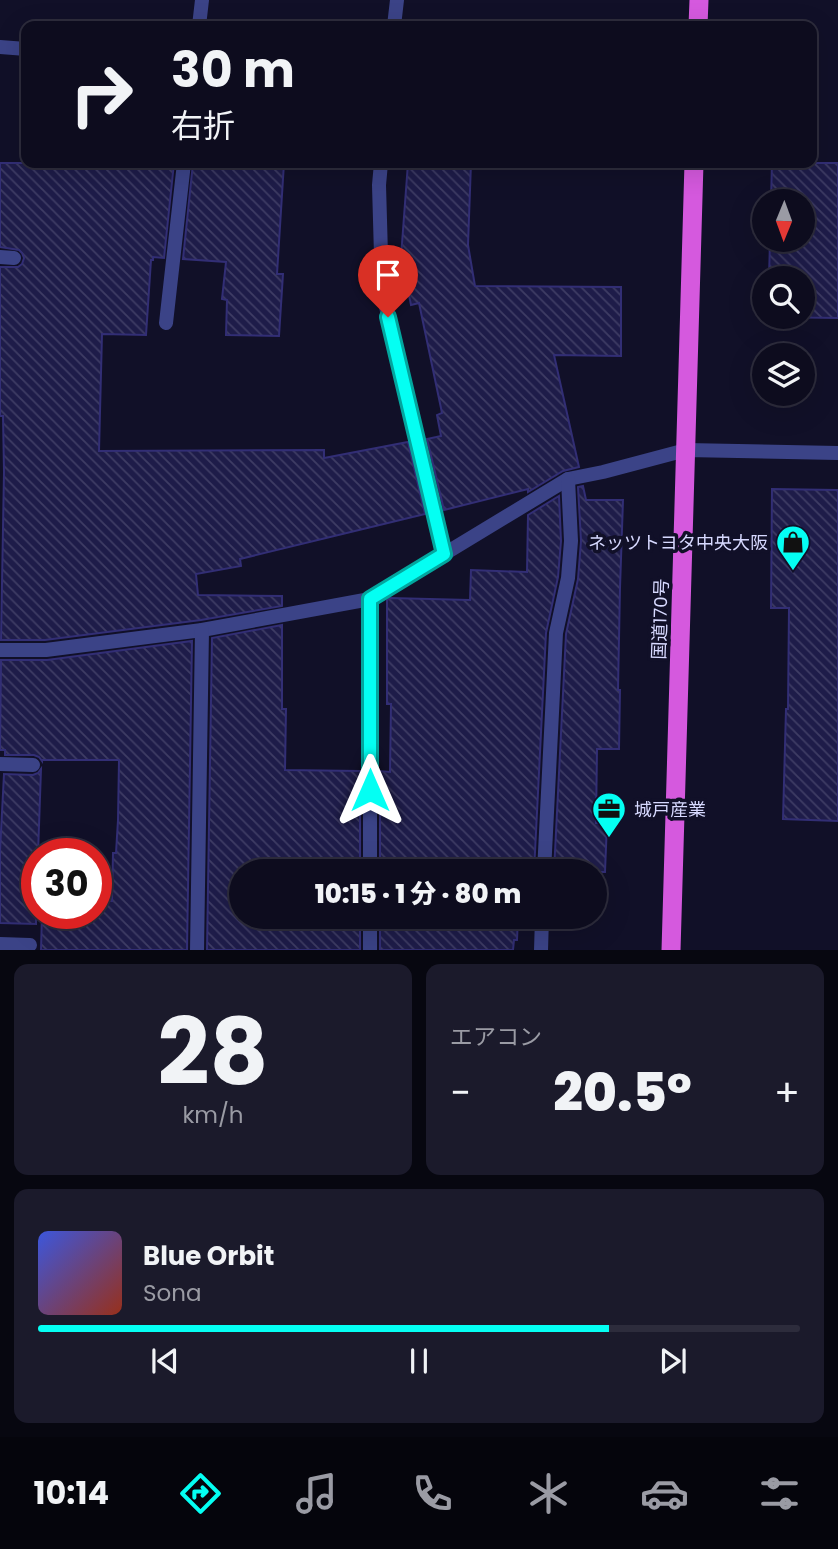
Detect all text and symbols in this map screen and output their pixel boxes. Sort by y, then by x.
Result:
text: 30 m [171,36,295,104]
icon: right [56,49,147,140]
text: 右折 [171,103,235,148]
north arrow [752,189,816,252]
map controls [752,189,815,406]
pin [358,245,418,317]
icon: arrive [369,256,407,294]
button: search [752,266,815,329]
button: layers [752,343,815,406]
shop icon: ネッツトヨタ中央大阪 [774,523,812,572]
place label: ネッツトヨタ中央大阪 [588,530,768,555]
street label: 国道170号 [646,578,674,660]
position arrow [333,753,407,827]
office icon: 城戸産業 [590,790,628,839]
place label: 城戸産業 [634,797,706,822]
speed limit sign: 30 [21,838,112,929]
text: 10:15 · 1 分 · 80 m [315,876,521,912]
text: 28 [158,988,268,1116]
text: エアコン [450,1021,542,1053]
text: 20.5° [553,1056,692,1129]
text: − [450,1066,471,1119]
text: + [774,1066,800,1119]
text: km/h [182,1099,244,1131]
text: Blue Orbit [143,1238,274,1274]
text: Sona [143,1277,202,1309]
icon: previous [146,1342,184,1380]
icon: pause [400,1342,438,1380]
icon: next [654,1342,692,1380]
icon: directions [176,1469,225,1518]
icon: music [292,1469,341,1518]
icon: phone [408,1469,457,1518]
icon: climate [524,1469,573,1518]
icon: car [640,1469,689,1518]
icon: filters [755,1469,804,1518]
text: 10:14 [33,1470,109,1515]

